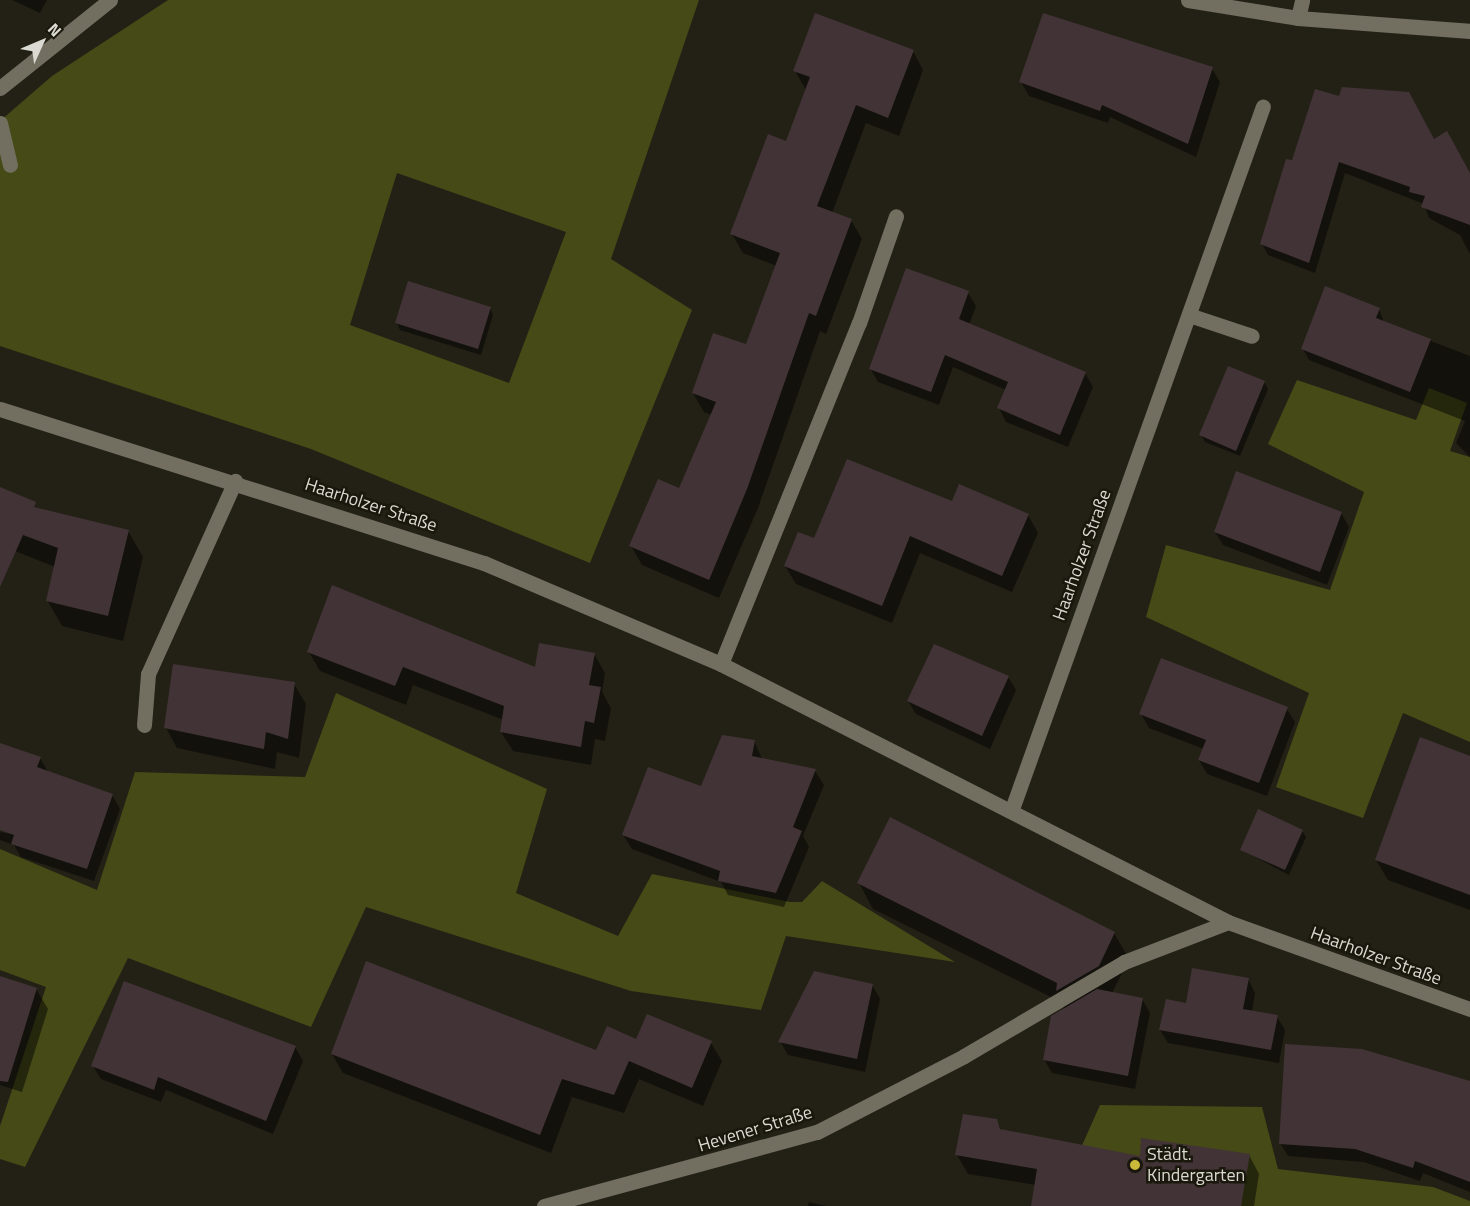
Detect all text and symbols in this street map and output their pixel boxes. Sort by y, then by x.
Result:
north arrow [12,12,72,72]
text: N [42,17,67,42]
street label: Haarholzer Straße [302,473,440,537]
street label: Haarholzer Straße [1048,487,1116,623]
street label: Haarholzer Straße [1308,922,1444,990]
street label: Hevener Straße [695,1101,815,1157]
place label: Städt. Kindergarten [1147,1144,1245,1186]
marker: Städt. Kindergarten [1128,1158,1142,1172]

